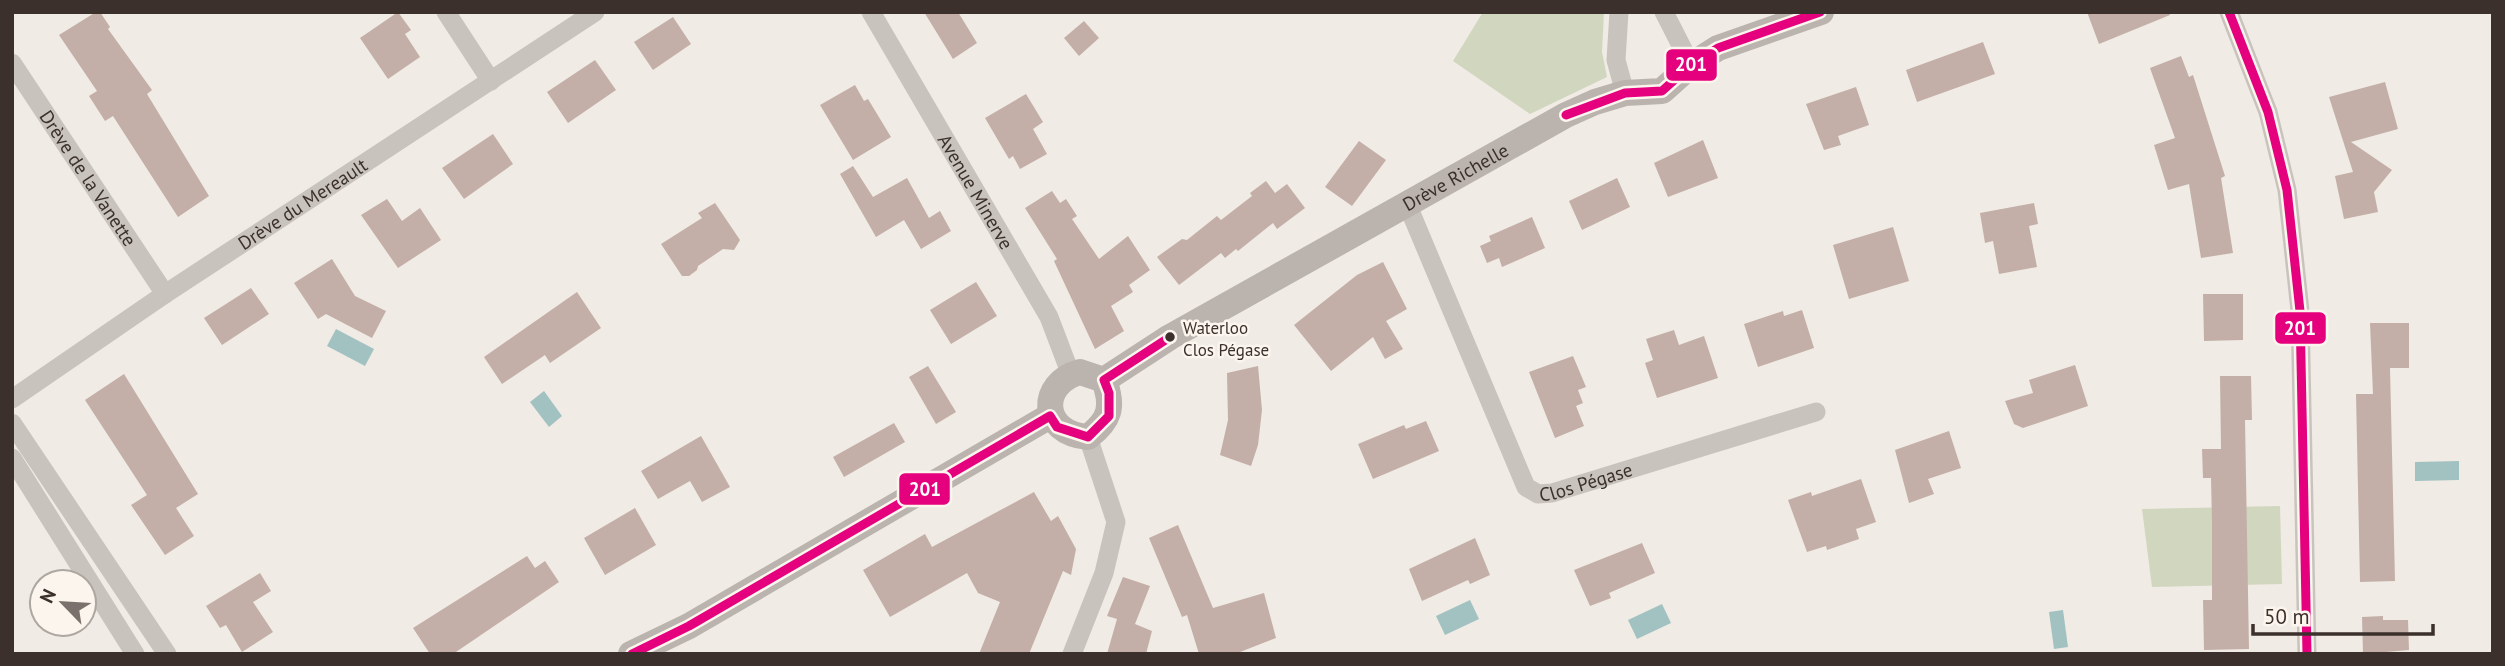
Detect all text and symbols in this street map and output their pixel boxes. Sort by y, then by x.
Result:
line badge: 201 [1665,48,1718,82]
text: 201 [1675,52,1707,76]
street label: Drève de la Vanette [35,106,142,251]
street label: Avenue Minerve [933,130,1019,254]
street label: Drève Richelle [1398,138,1513,216]
street label: Drève du Mereault [233,152,372,255]
line badge: 201 [2274,311,2327,345]
text: 201 [2284,316,2316,340]
place label: Waterloo Clos Pégase [1183,317,1269,361]
marker: Waterloo Clos Pégase [1163,330,1177,344]
street label: Clos Pégase [1538,457,1635,506]
line badge: 201 [898,472,951,506]
text: 201 [909,477,941,501]
north arrow [28,568,98,638]
text: N [34,585,61,607]
scale bar [2253,592,2433,636]
text: 50 m [2264,603,2310,630]

